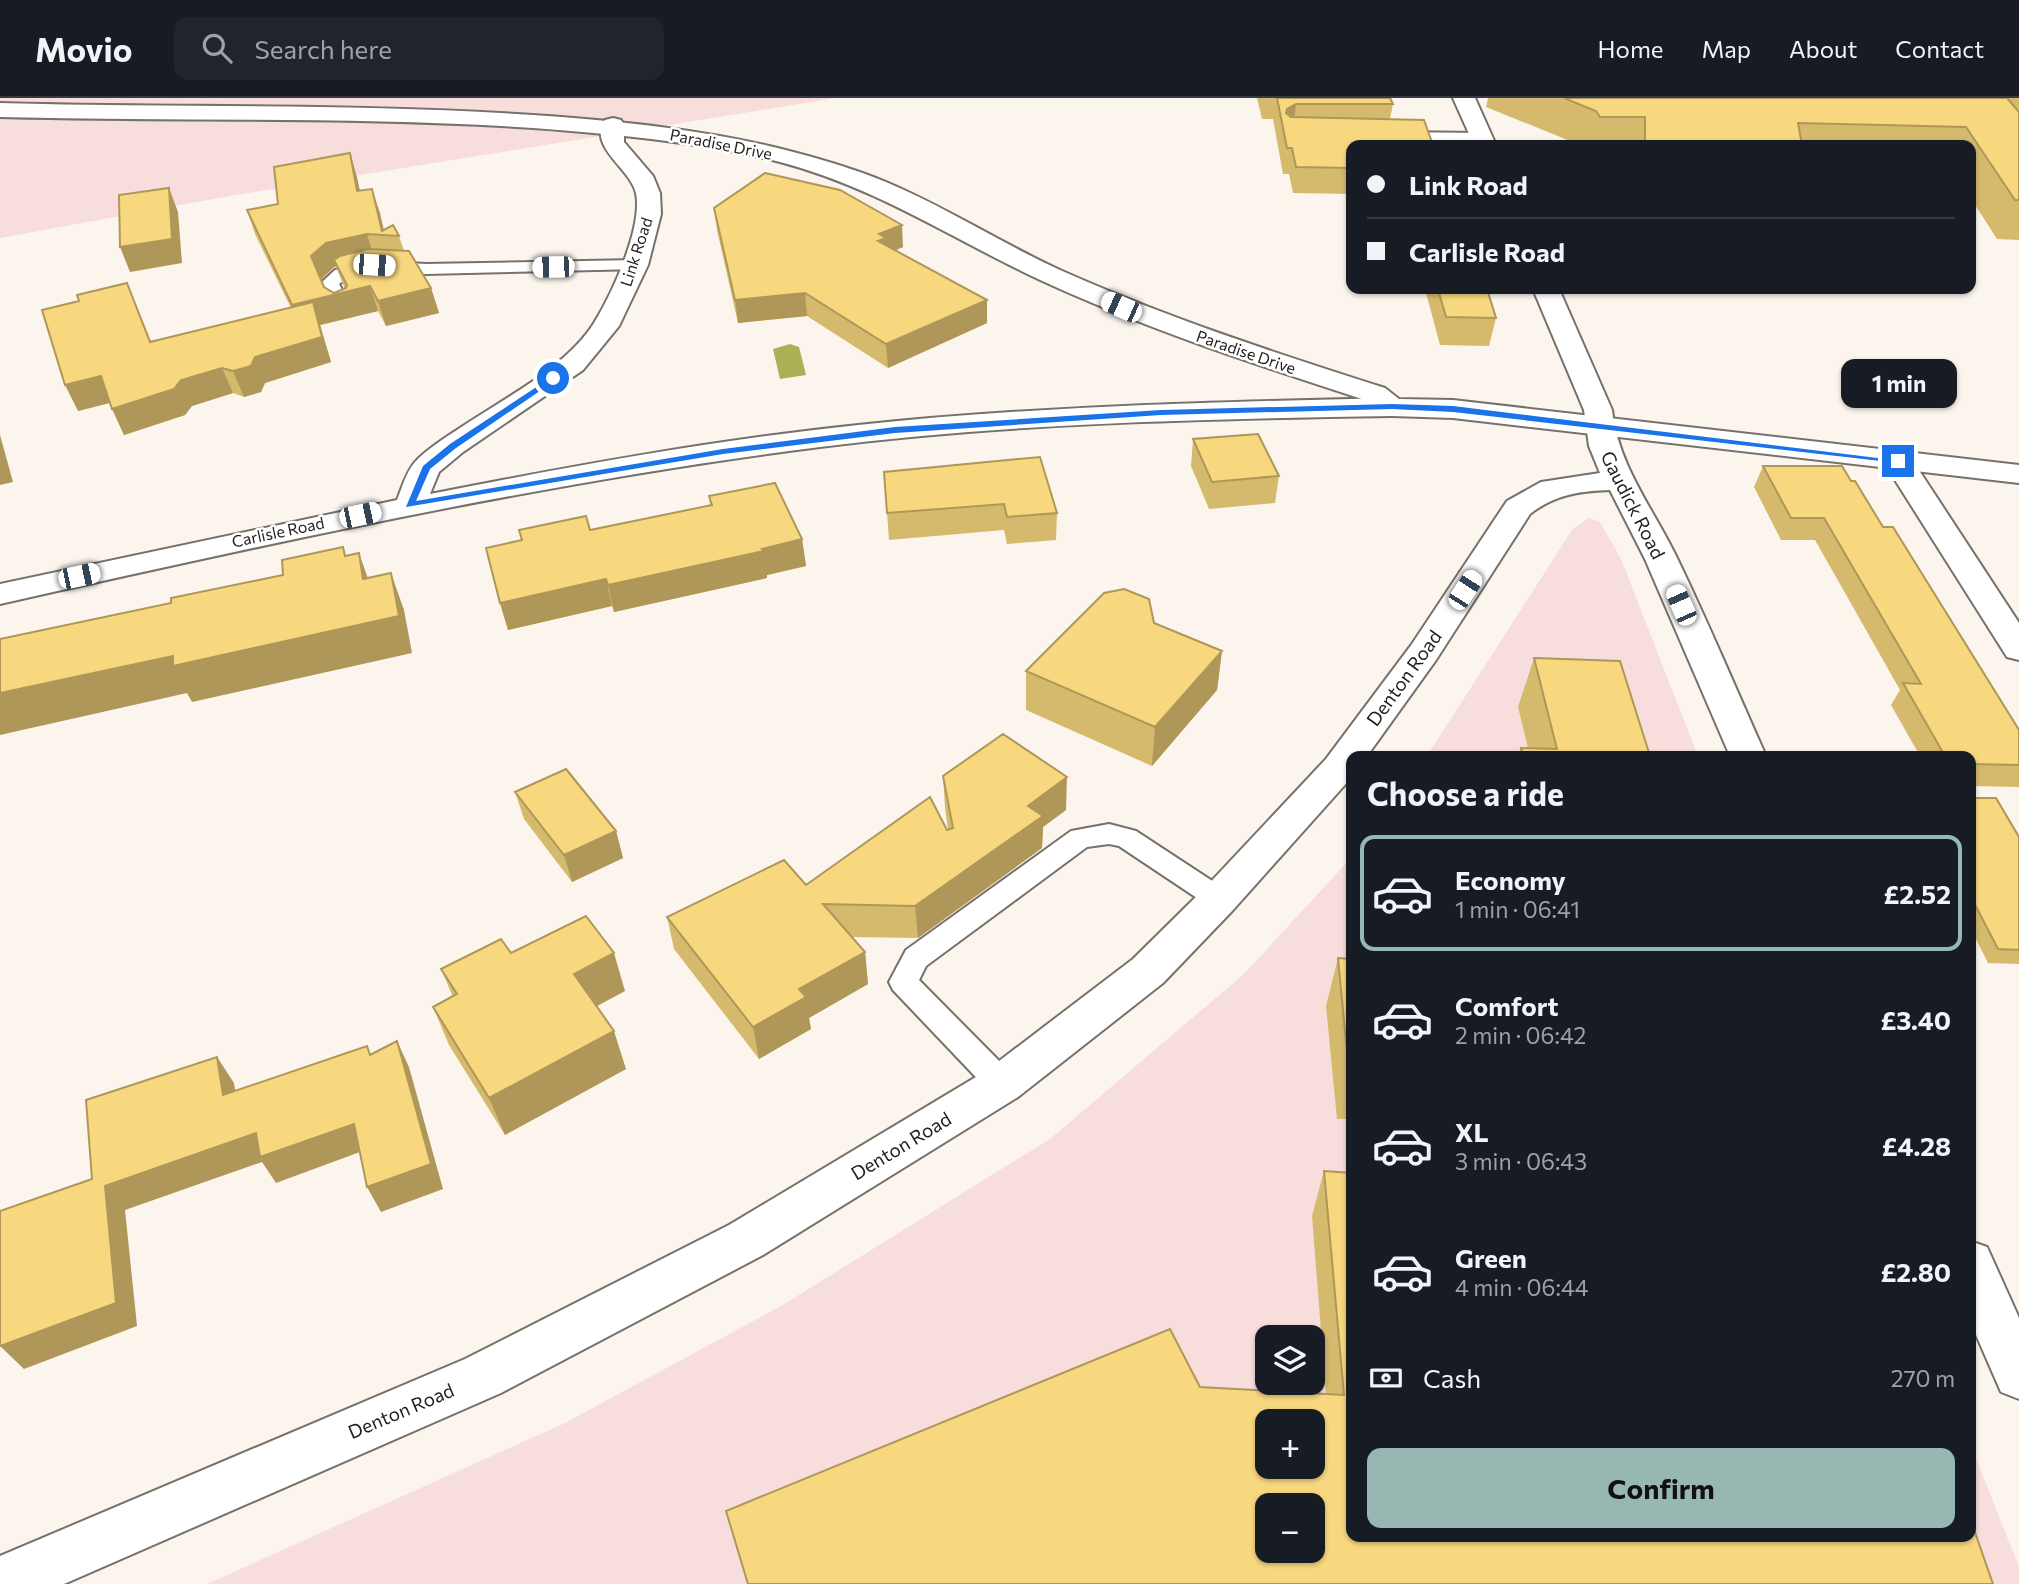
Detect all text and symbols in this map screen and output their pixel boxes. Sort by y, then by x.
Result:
search box [174,17,664,80]
text: Movio [35,28,132,69]
icon: search [198,29,236,67]
text: Search here [254,33,392,64]
text: Home [1598,34,1664,63]
text: Map [1702,34,1751,63]
text: About [1789,34,1857,63]
text: Contact [1895,34,1984,63]
street label: Paradise Drive [668,124,774,163]
text: Link Road [1409,169,1528,200]
street label: Link Road [615,215,656,289]
text: Carlisle Road [1409,236,1565,267]
car [353,253,396,277]
car [532,256,575,278]
car [1098,289,1145,325]
street label: Paradise Drive [1194,326,1298,377]
callout: 1 min [1840,360,1956,408]
route start [537,362,569,394]
text: 1 min [1872,369,1926,397]
route end [1882,445,1914,477]
street label: Gaudick Road [1596,447,1670,563]
car [338,500,383,530]
street label: Carlisle Road [230,512,326,551]
car [57,561,102,591]
car [1445,567,1486,613]
car [1663,582,1700,628]
street label: Denton Road [1361,625,1446,730]
text: Choose a ride [1367,773,1564,813]
icon: car [1371,862,1434,925]
text: Economy [1455,864,1566,895]
text: £2.52 [1884,878,1951,909]
text: 1 min · 06:41 [1455,895,1580,923]
icon: car [1371,988,1434,1051]
text: Comfort [1455,990,1558,1021]
text: £3.40 [1881,1004,1951,1035]
text: 2 min · 06:42 [1455,1021,1586,1049]
street label: Denton Road [846,1107,955,1184]
icon: car [1371,1114,1434,1177]
text: XL [1455,1116,1489,1147]
text: £4.28 [1882,1130,1951,1161]
text: 3 min · 06:43 [1455,1147,1587,1175]
icon: car [1371,1240,1434,1303]
text: Green [1455,1242,1527,1273]
text: £2.80 [1881,1256,1951,1287]
text: 4 min · 06:44 [1455,1273,1589,1301]
map controls [1255,1325,1325,1563]
button: layers [1255,1325,1325,1395]
icon: cash [1367,1359,1405,1397]
text: Cash [1423,1362,1481,1393]
text: 270 m [1891,1364,1955,1392]
street label: Denton Road [344,1378,457,1443]
button: + [1255,1409,1325,1479]
button: Confirm [1367,1448,1955,1528]
button: − [1255,1493,1325,1563]

